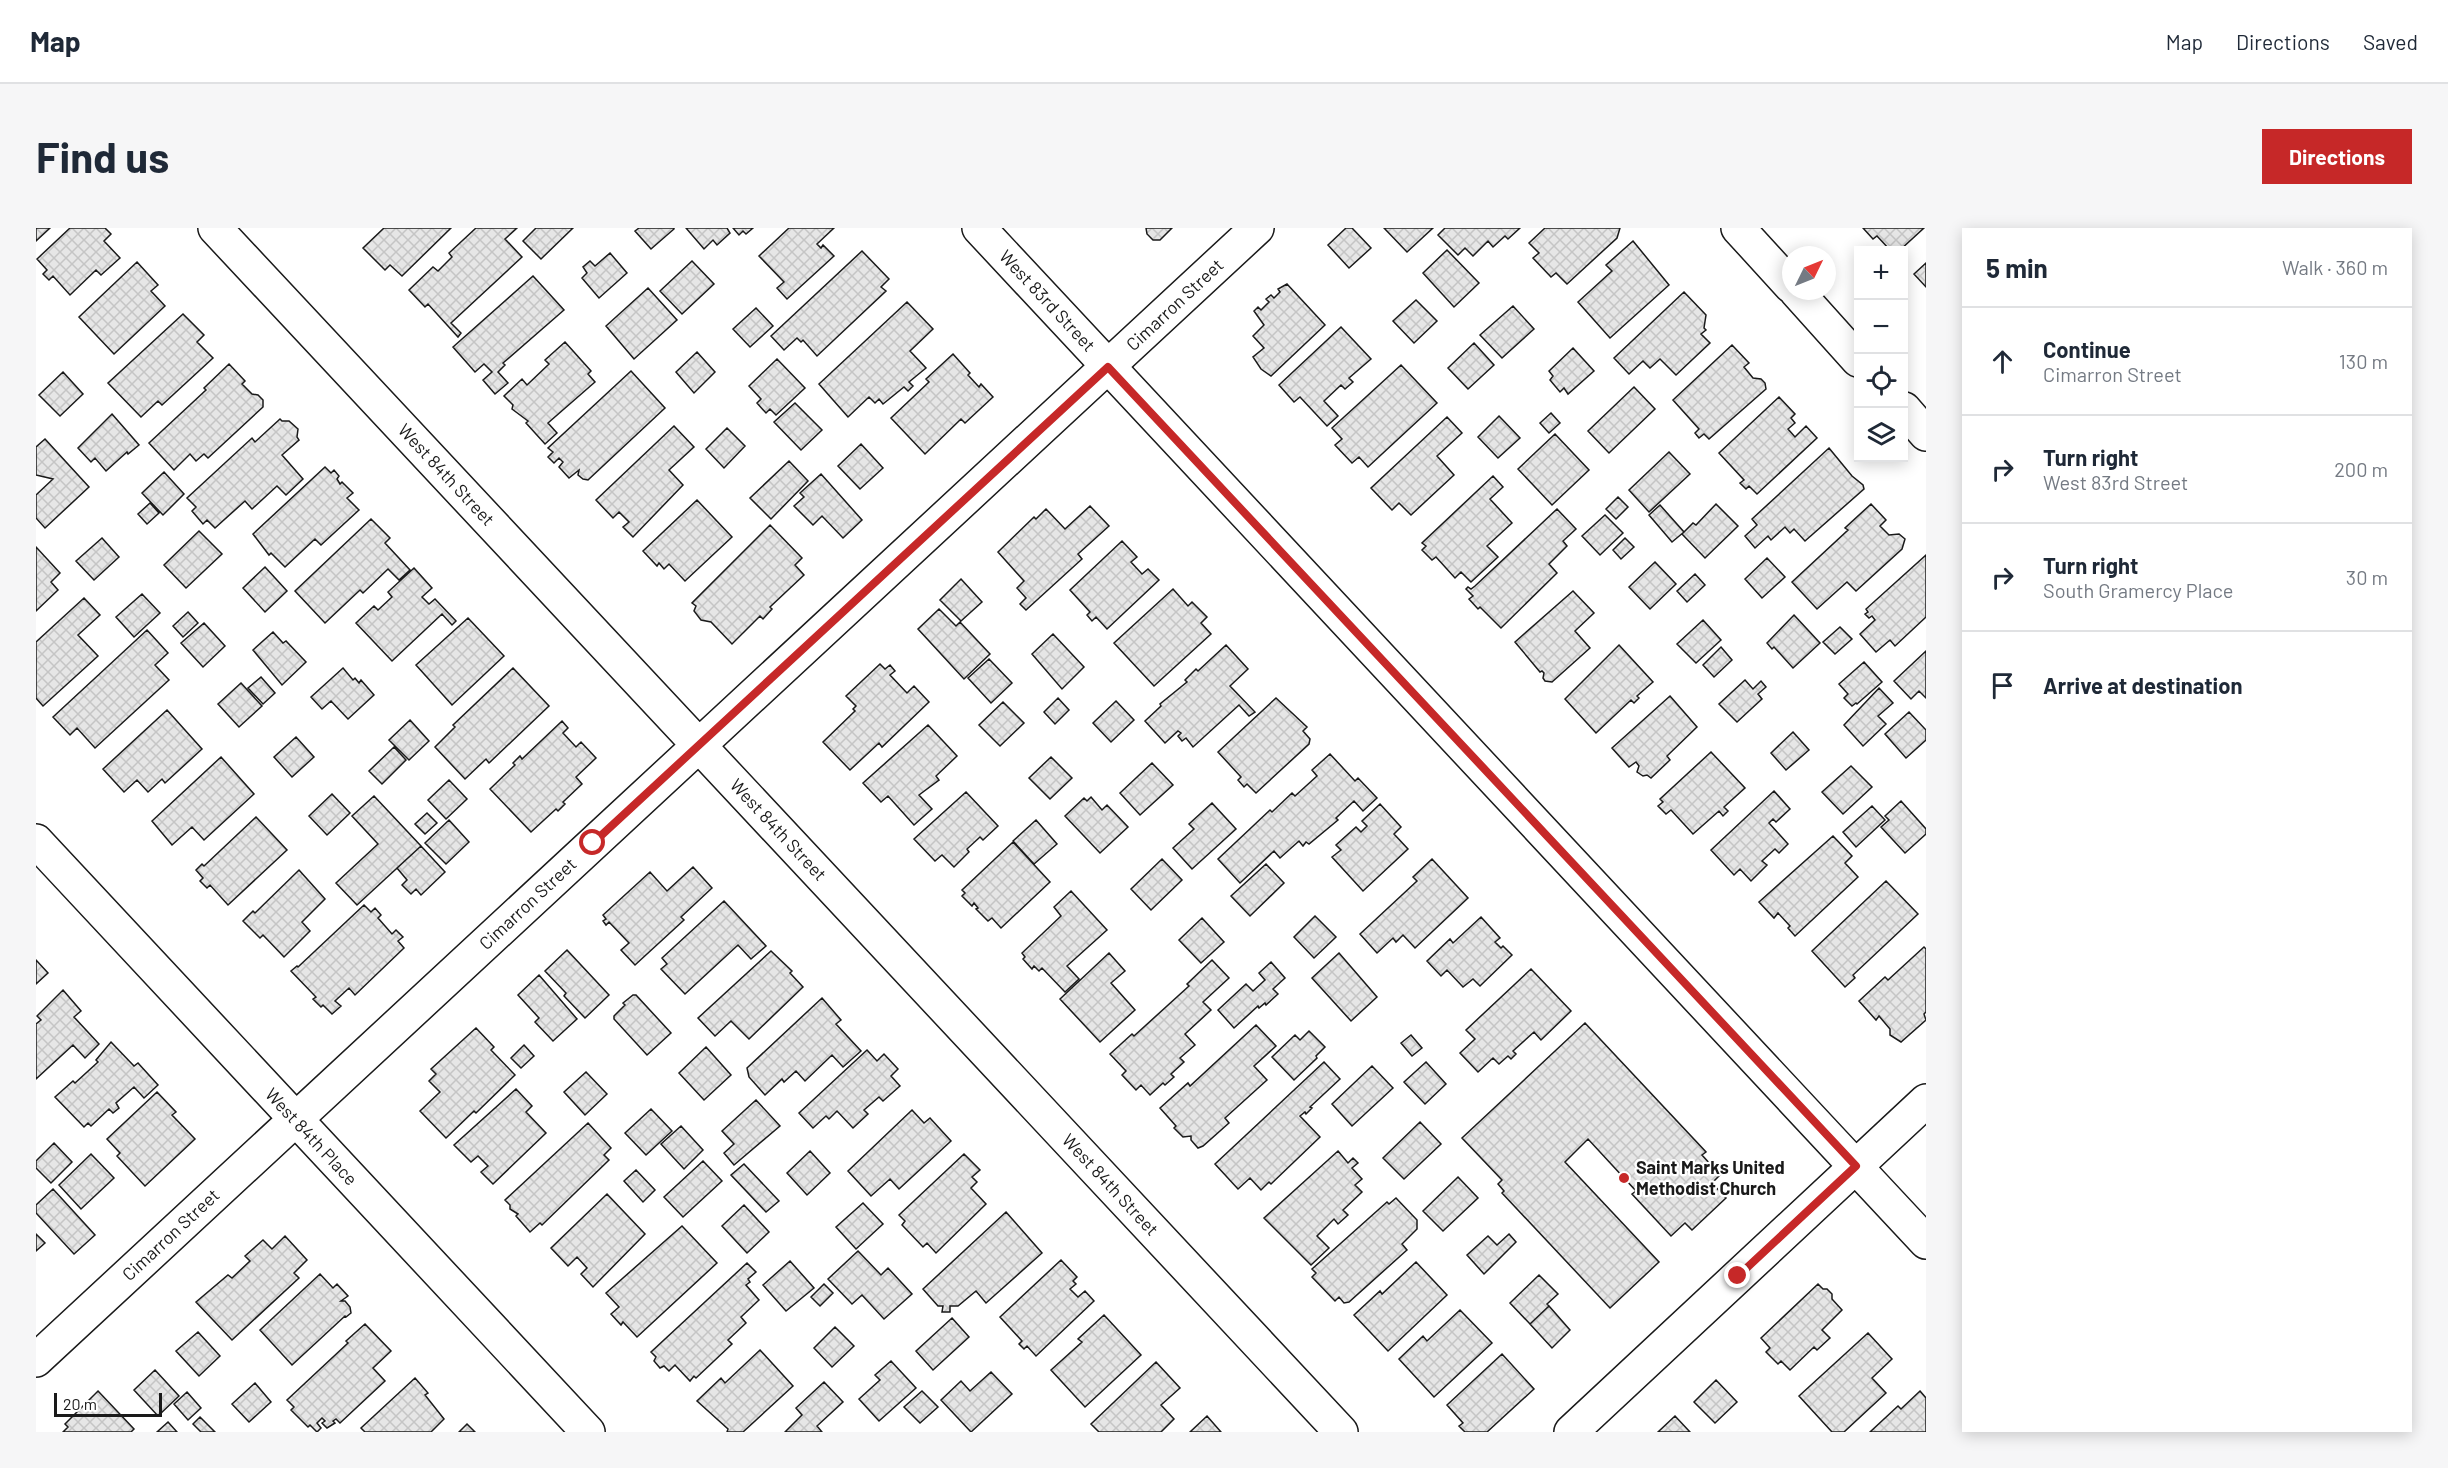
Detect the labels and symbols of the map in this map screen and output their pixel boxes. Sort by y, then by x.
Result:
street label: West 83rd Street [995,245,1100,356]
north arrow [1782,246,1836,300]
street label: Cimarron Street [1121,254,1227,355]
street label: West 84th Street [394,419,500,530]
street label: West 84th Street [726,774,832,885]
route start [579,829,605,855]
street label: Cimarron Street [474,853,580,954]
street label: West 84th Place [261,1083,362,1190]
street label: West 84th Street [1058,1129,1164,1240]
place label: Saint Marks United Methodist Church [1636,1156,1785,1199]
marker: Saint Marks United Methodist Church [1617,1171,1631,1185]
street label: Cimarron Street [117,1184,223,1285]
route end [1724,1262,1750,1288]
scale bar [54,1390,162,1418]

